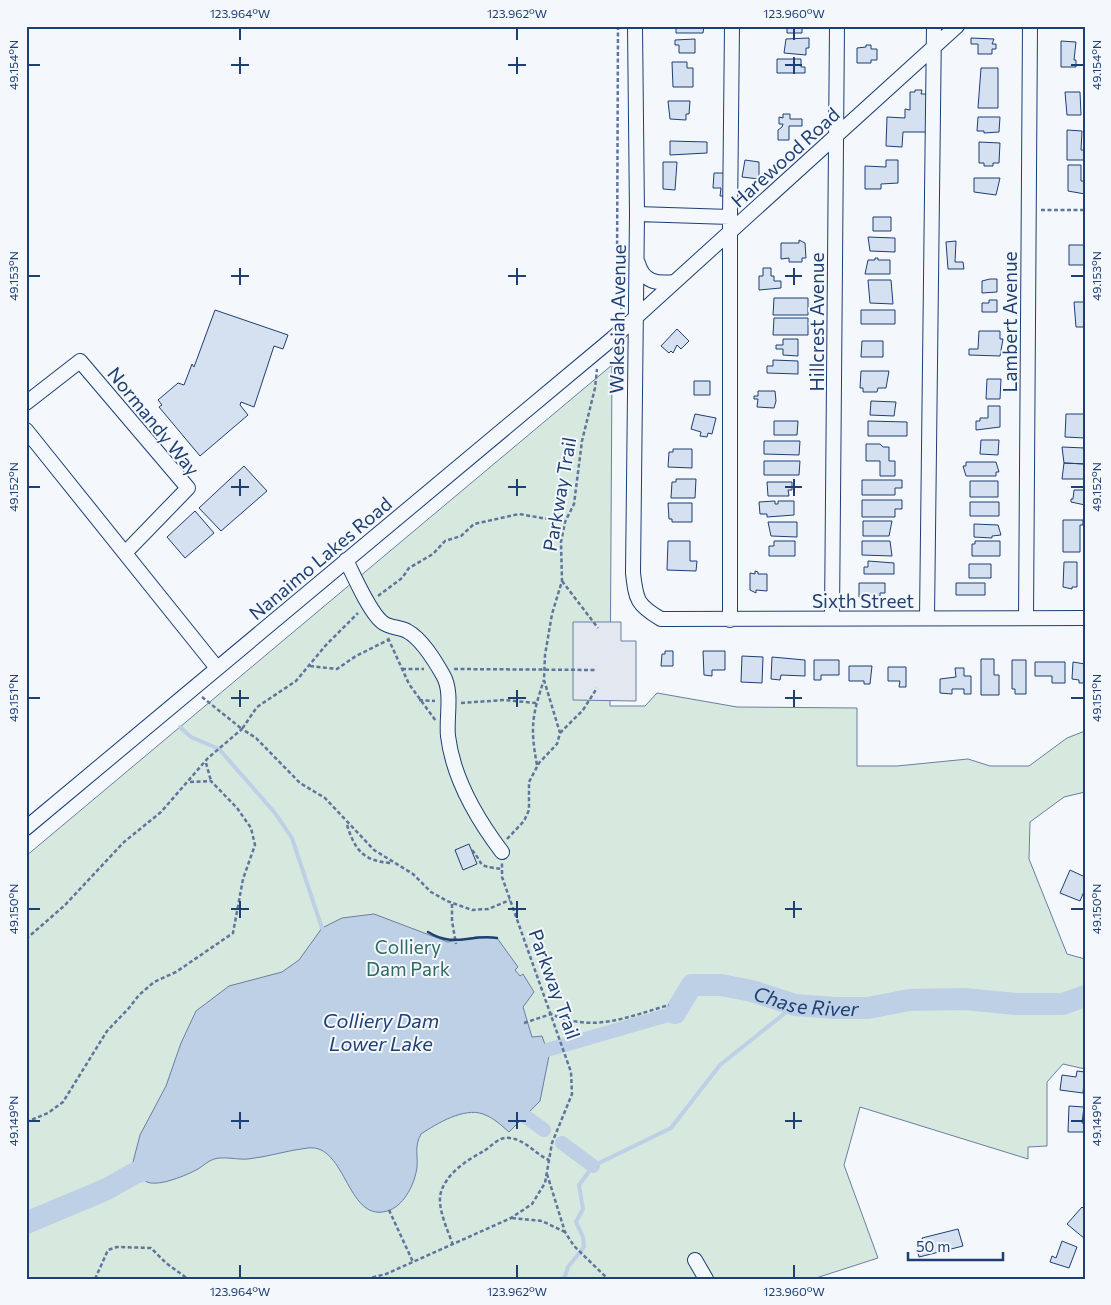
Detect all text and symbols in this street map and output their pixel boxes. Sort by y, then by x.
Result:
text: 123.964°W [210,6,270,20]
text: 123.962°W [487,6,547,20]
text: 123.960°W [763,6,825,20]
text: 49.154°N [6,40,20,90]
text: 49.154°N [1089,40,1103,90]
street label: Harewood Road [726,102,844,212]
street label: Wakesiah Avenue [604,244,630,394]
text: 49.153°N [6,251,20,301]
street label: Lambert Avenue [998,251,1021,393]
text: 49.153°N [1089,251,1103,301]
street label: Hillcrest Avenue [805,253,828,391]
street label: Normandy Way [103,362,205,480]
street label: Parkway Trail [538,435,580,553]
text: 49.152°N [6,462,20,512]
text: 49.152°N [1089,462,1103,512]
street label: Nanaimo Lakes Road [244,492,396,624]
street label: Sixth Street [812,589,914,612]
text: 49.151°N [6,674,20,722]
text: 49.151°N [1089,674,1103,722]
text: 49.150°N [6,884,20,934]
text: 49.150°N [1089,884,1103,934]
street label: Parkway Trail [524,926,586,1042]
park label: Colliery Dam Park [366,935,450,980]
water label: Chase River [751,980,859,1020]
water label: Colliery Dam Lower Lake [323,1008,439,1055]
text: 49.149°N [6,1096,20,1146]
text: 49.149°N [1089,1096,1103,1146]
scale bar [908,1230,1004,1262]
text: 50 m [916,1237,950,1255]
text: 123.964°W [210,1284,270,1298]
text: 123.962°W [487,1284,547,1298]
text: 123.960°W [763,1284,825,1298]

